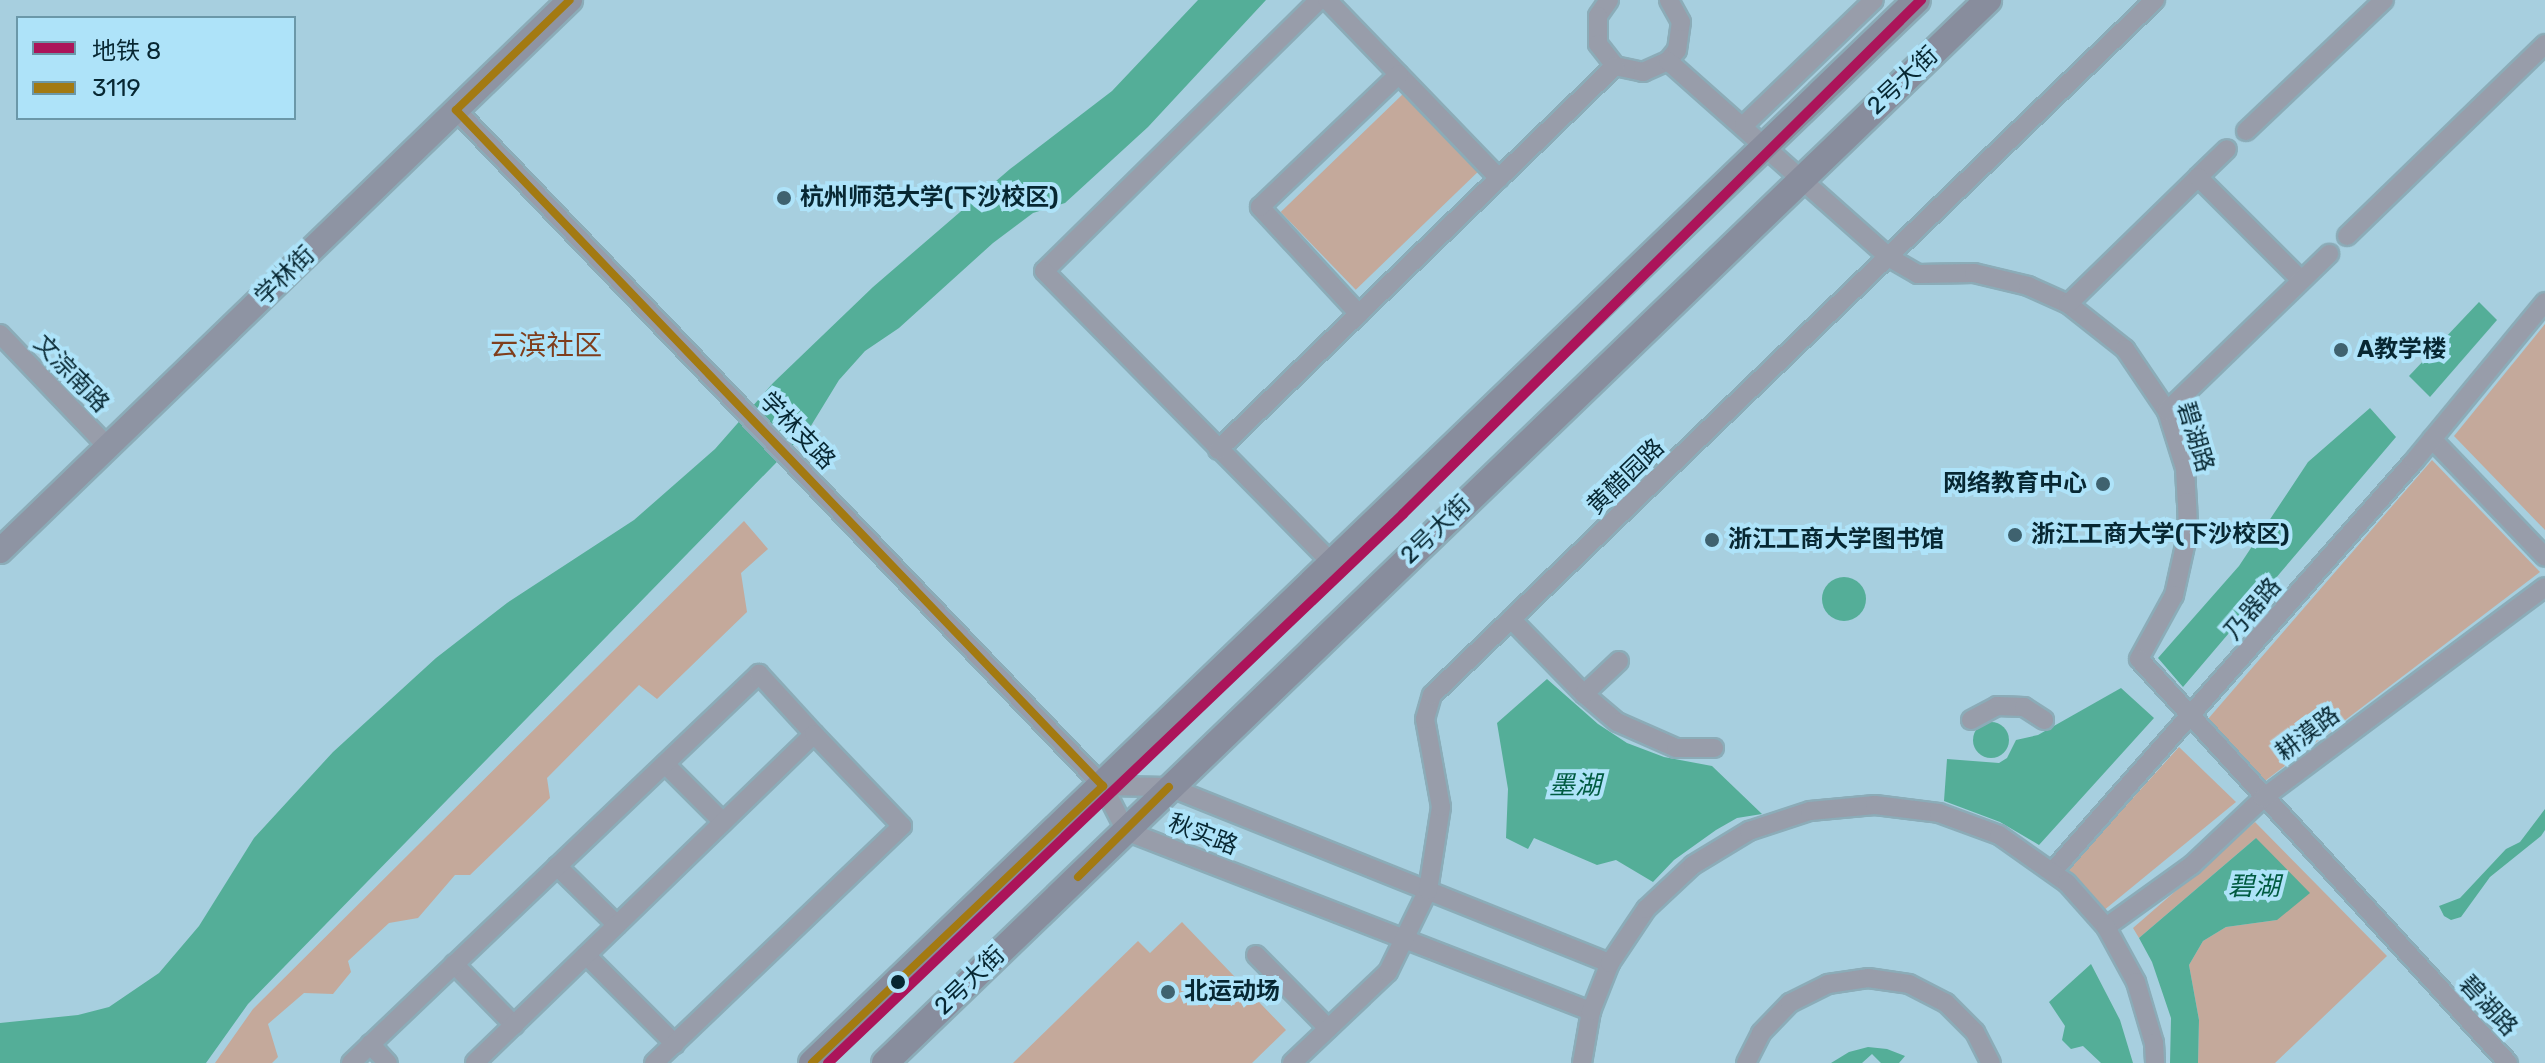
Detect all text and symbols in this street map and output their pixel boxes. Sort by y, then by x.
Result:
legend [16,16,296,120]
text: 地铁 8 [92,37,161,65]
street label: 2号大街 [1862,41,1944,121]
text: 3119 [92,74,141,102]
place label: 杭州师范大学(下沙校区) [800,184,1058,212]
marker: 杭州师范大学(下沙校区) [775,189,793,207]
street label: 学林街 [249,241,321,311]
street label: 文淙南路 [27,329,115,419]
district label: 云滨社区 [490,329,602,363]
place label: A教学楼 [2357,336,2446,364]
marker: A教学楼 [2332,341,2350,359]
street label: 学林支路 [753,386,841,476]
street label: 碧湖路 [2171,398,2219,476]
street label: 黄醋园路 [1581,433,1671,521]
place label: 网络教育中心 [1943,470,2087,498]
marker: 网络教育中心 [2094,475,2112,493]
street label: 2号大街 [1395,490,1477,570]
place label: 浙江工商大学(下沙校区) [2031,521,2289,549]
place label: 浙江工商大学图书馆 [1728,526,1944,554]
marker: 浙江工商大学(下沙校区) [2006,526,2024,544]
marker: 浙江工商大学图书馆 [1703,531,1721,549]
street label: 乃器路 [2219,572,2287,646]
street label: 耕漠路 [2271,701,2345,767]
water label: 墨湖 [1549,770,1601,802]
street label: 秋实路 [1164,809,1242,861]
water label: 碧湖 [2228,871,2280,903]
street label: 2号大街 [929,941,1011,1021]
street label: 碧湖路 [2453,970,2523,1042]
unlabelled marker [890,974,906,990]
place label: 北运动场 [1184,978,1280,1006]
marker: 北运动场 [1159,983,1177,1001]

